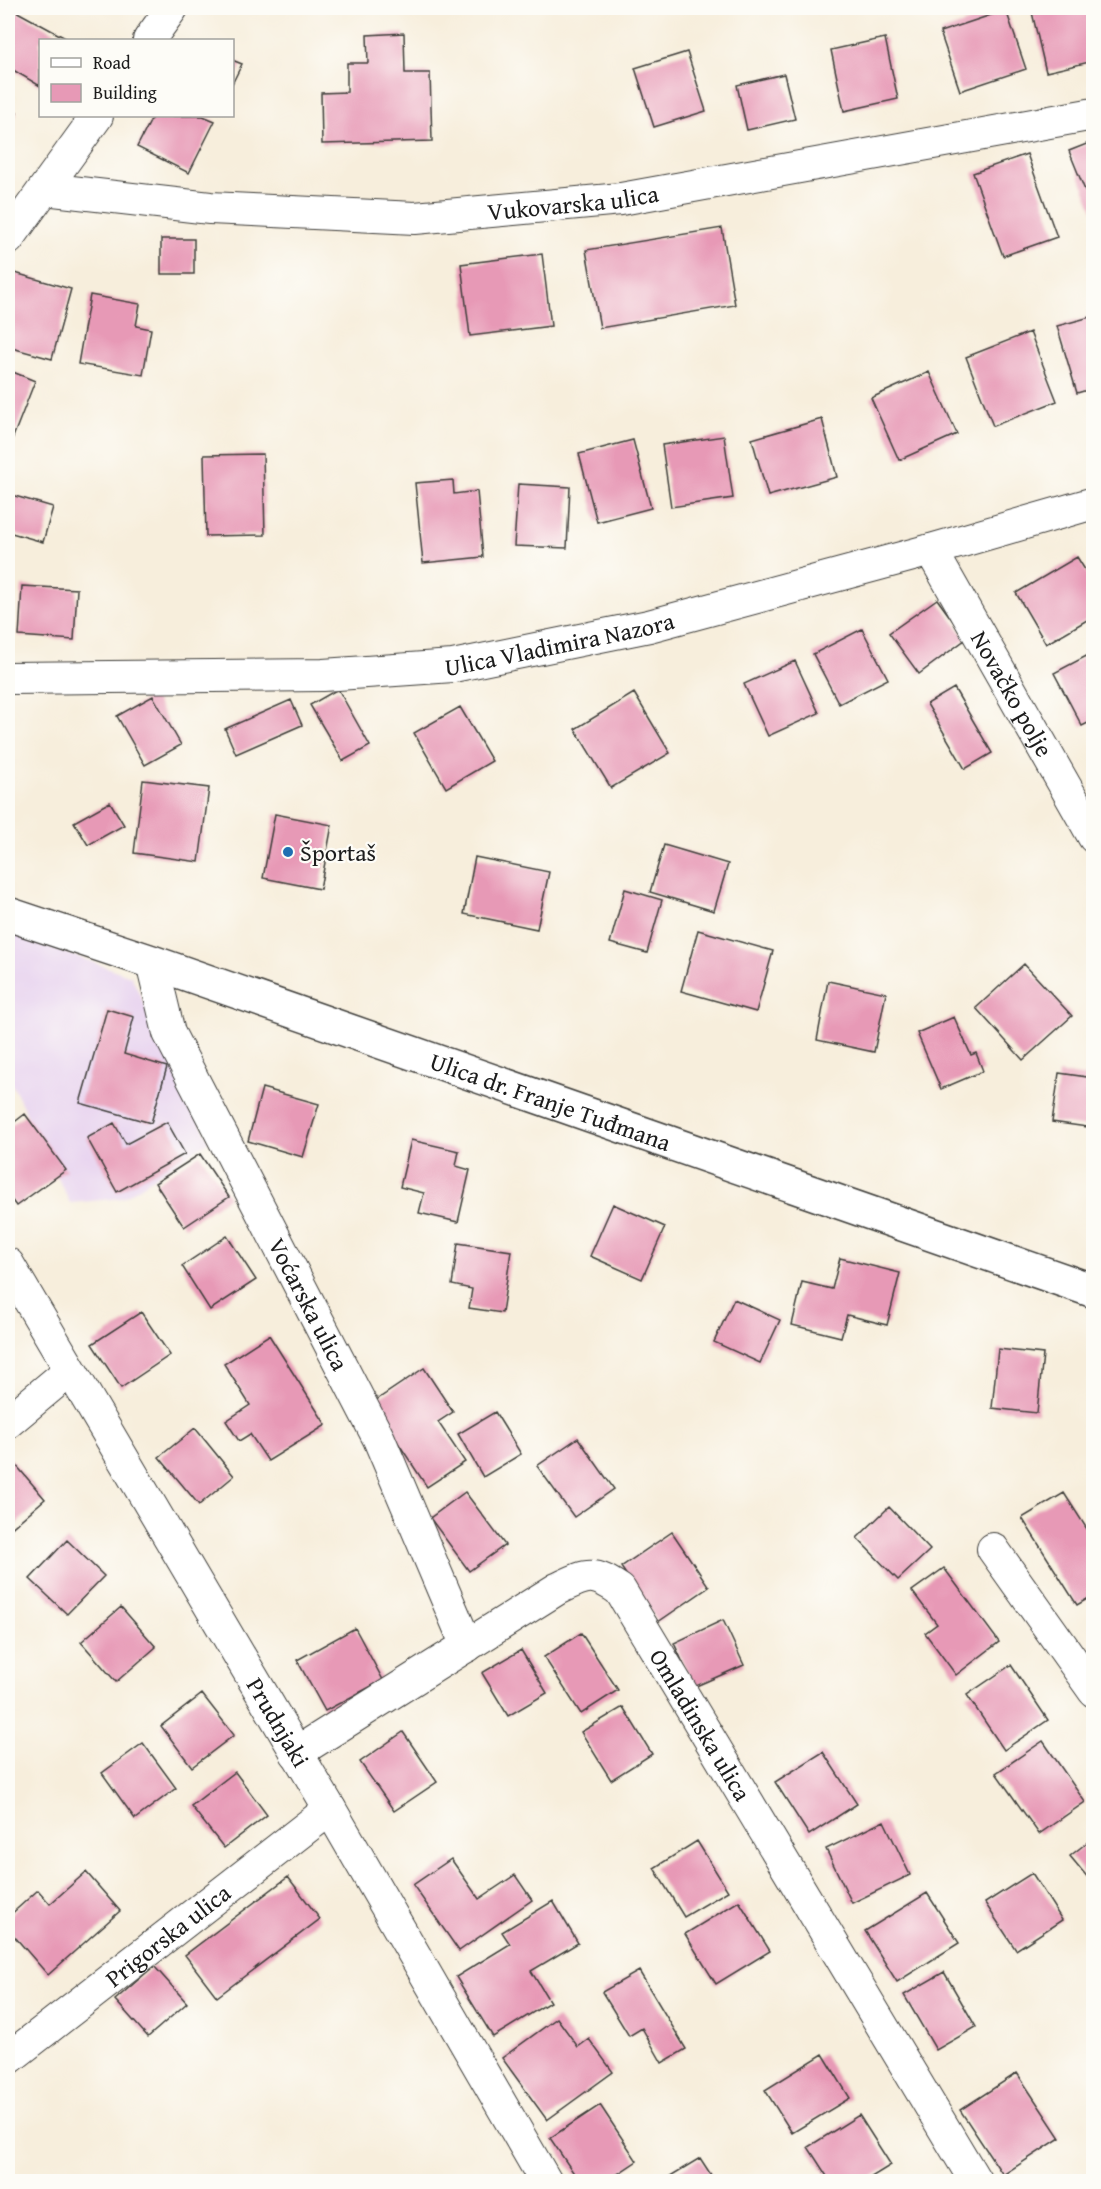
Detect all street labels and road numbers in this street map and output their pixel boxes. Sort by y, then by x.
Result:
street label: Vukovarska ulica [486,175,662,229]
street label: Ulica Vladimira Nazora [444,602,679,684]
street label: Novačko polje [963,624,1062,763]
street label: Ulica dr. Franje Tuđmana [425,1043,676,1160]
street label: Voćarska ulica [260,1231,358,1377]
street label: Omladinska ulica [642,1642,761,1808]
street label: Prudnjaki [238,1671,319,1774]
street label: Prigorska ulica [97,1875,238,1995]

